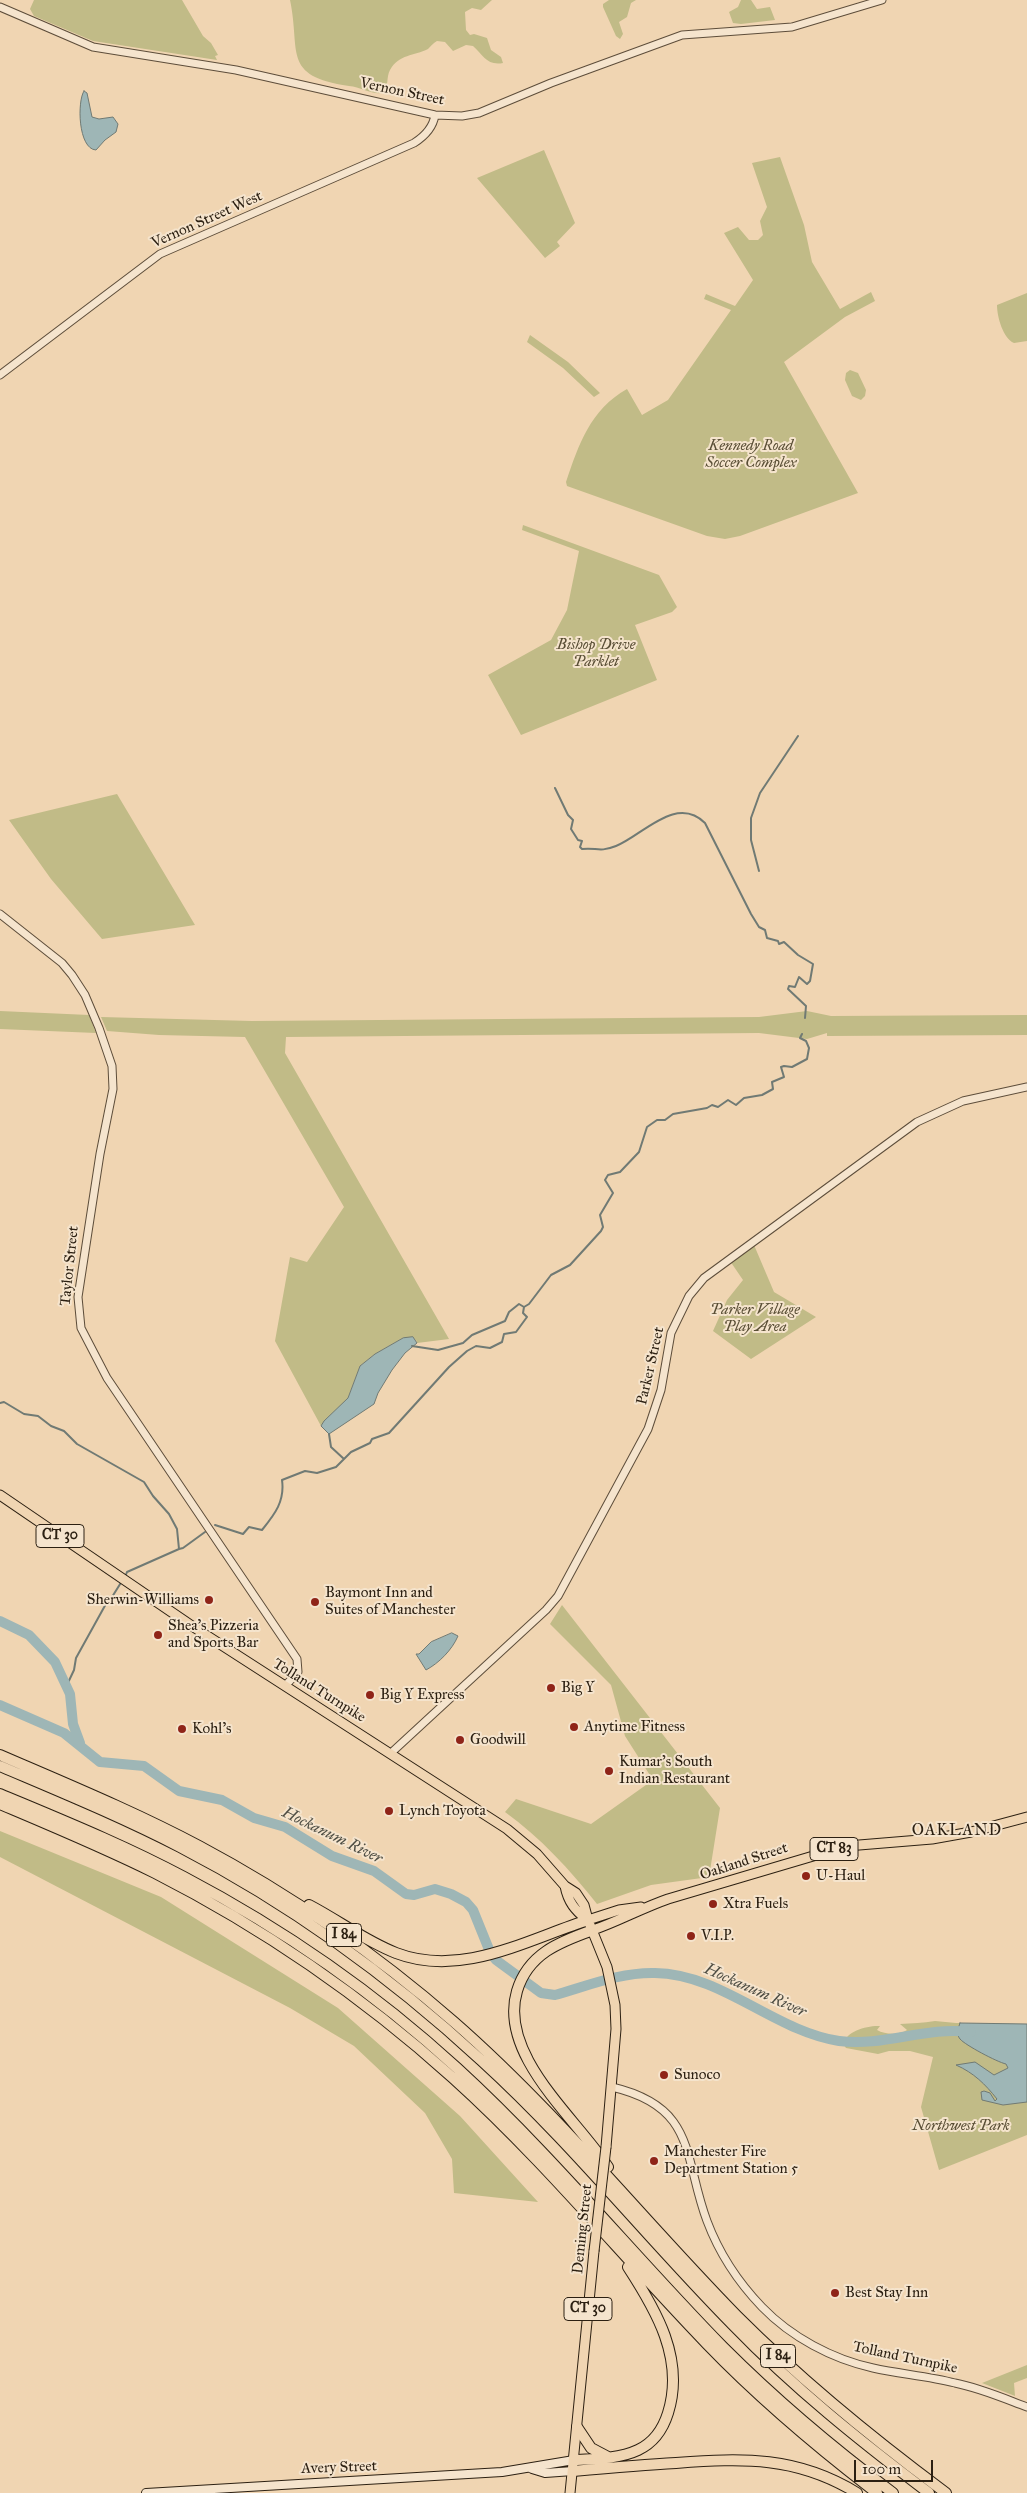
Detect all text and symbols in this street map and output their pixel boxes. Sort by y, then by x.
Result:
street label: Vernon Street [358,74,446,110]
street label: Vernon Street West [149,187,265,253]
park label: Kennedy Road Soccer Complex [705,437,797,472]
park label: Bishop Drive Parklet [557,636,635,671]
street label: Taylor Street [57,1225,83,1307]
park label: Parker Village Play Area [710,1301,800,1336]
street label: Parker Street [633,1325,669,1407]
road number: CT 30 [36,1524,84,1548]
place label: Baymont Inn and Suites of Manchester [325,1584,455,1619]
place label: Sherwin-Williams [87,1591,199,1609]
marker: Sherwin-Williams [203,1594,215,1606]
marker: Baymont Inn and Suites of Manchester [309,1596,321,1608]
place label: Shea's Pizzeria and Sports Bar [168,1617,259,1652]
marker: Shea's Pizzeria and Sports Bar [152,1629,164,1641]
street label: Tolland Turnpike [269,1655,369,1727]
place label: Big Y [561,1679,595,1697]
marker: Big Y [545,1682,557,1694]
place label: Big Y Express [380,1686,465,1704]
marker: Big Y Express [364,1689,376,1701]
place label: Anytime Fitness [584,1718,685,1736]
place label: Kohl's [192,1720,232,1738]
marker: Anytime Fitness [568,1721,580,1733]
marker: Kohl's [176,1723,188,1735]
place label: Goodwill [470,1731,526,1749]
marker: Goodwill [454,1734,466,1746]
place label: Kumar's South Indian Restaurant [619,1753,730,1788]
marker: Kumar's South Indian Restaurant [603,1765,615,1777]
place label: Lynch Toyota [399,1802,486,1820]
water label: Hockanum River [278,1803,386,1869]
marker: Lynch Toyota [383,1805,395,1817]
district label: OAKLAND [911,1821,1003,1841]
road number: CT 83 [810,1838,858,1860]
street label: Oakland Street [698,1839,790,1885]
place label: U-Haul [816,1867,865,1885]
marker: U-Haul [800,1870,812,1882]
place label: Xtra Fuels [723,1895,788,1913]
marker: Xtra Fuels [707,1898,719,1910]
road number: I 84 [326,1924,362,1946]
place label: V.I.P. [701,1927,734,1945]
marker: V.I.P. [685,1930,697,1942]
water label: Hockanum River [701,1960,809,2022]
place label: Sunoco [674,2066,720,2084]
marker: Sunoco [658,2069,670,2081]
park label: Northwest Park [912,2117,1010,2135]
place label: Manchester Fire Department Station 5 [664,2143,798,2178]
marker: Manchester Fire Department Station 5 [648,2155,660,2167]
street label: Deming Street [569,2183,597,2275]
place label: Best Stay Inn [845,2284,928,2302]
marker: Best Stay Inn [829,2287,841,2299]
road number: CT 30 [564,2298,612,2320]
street label: Tolland Turnpike [851,2338,959,2378]
road number: I 84 [760,2344,796,2368]
scale bar [857,2450,936,2482]
street label: Avery Street [301,2458,377,2478]
text: 100 m [862,2460,901,2478]

